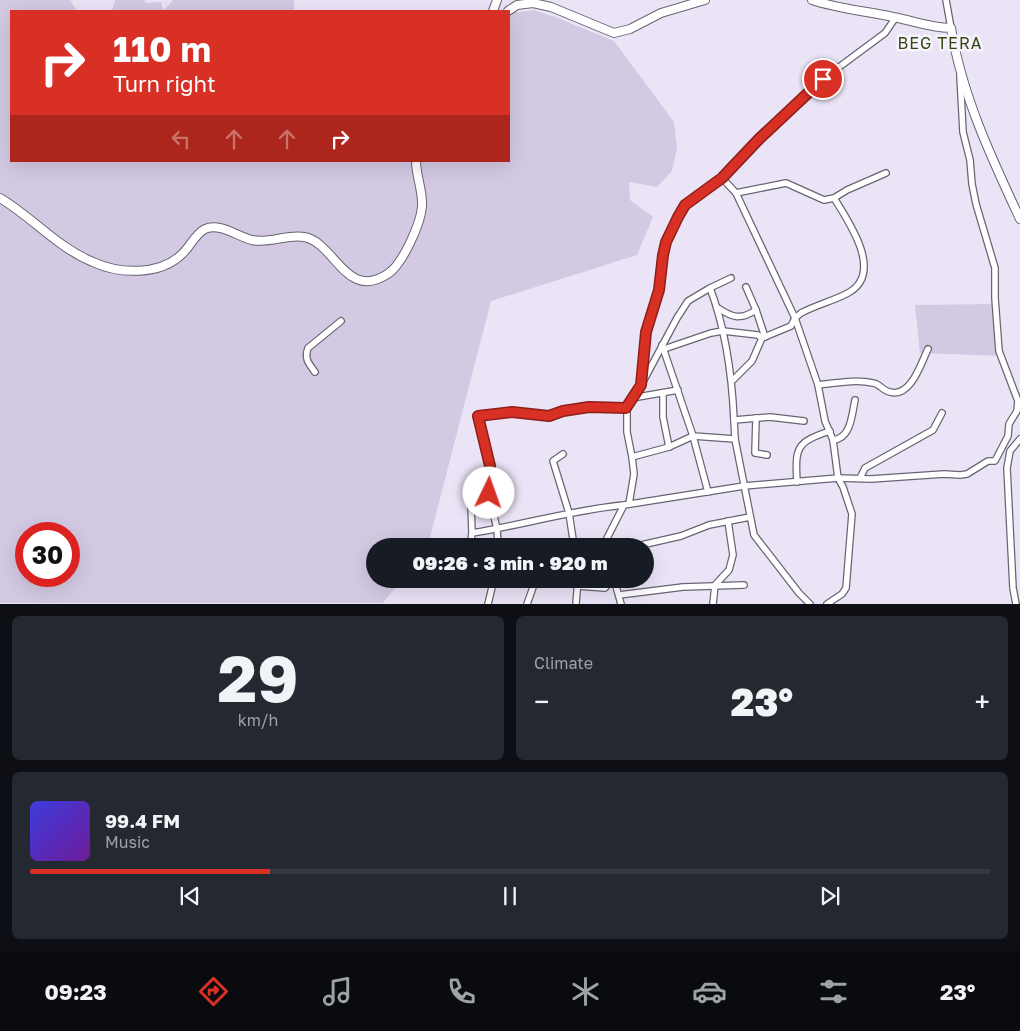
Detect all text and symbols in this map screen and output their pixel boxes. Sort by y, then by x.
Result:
text: 110 m [113,28,211,70]
icon: right [30,30,95,95]
district label: BEG TERA [898,33,982,53]
pin [802,58,844,100]
icon: arrive [809,65,837,93]
text: Turn right [113,70,216,97]
icon: left [167,125,195,153]
icon: ahead [220,125,248,153]
icon: ahead [273,125,301,153]
icon: right [326,125,354,153]
position arrow [462,466,514,518]
speed limit sign: 30 [15,522,80,587]
text: 09:26 · 3 min · 920 m [413,551,607,574]
text: 29 [218,638,298,716]
text: Climate [534,653,593,673]
text: 23° [731,679,793,724]
text: − [534,685,549,718]
text: + [975,685,990,718]
text: km/h [238,710,278,730]
text: 99.4 FM [105,809,180,832]
text: Music [105,832,150,852]
icon: previous [176,882,204,910]
icon: pause [496,882,524,910]
icon: next [816,882,844,910]
icon: directions [196,974,231,1009]
icon: music [320,974,355,1009]
icon: phone [444,974,479,1009]
icon: climate [568,974,603,1009]
icon: car [692,974,727,1009]
icon: filters [816,974,851,1009]
text: 09:23 [45,978,107,1005]
text: 23° [940,978,975,1005]

